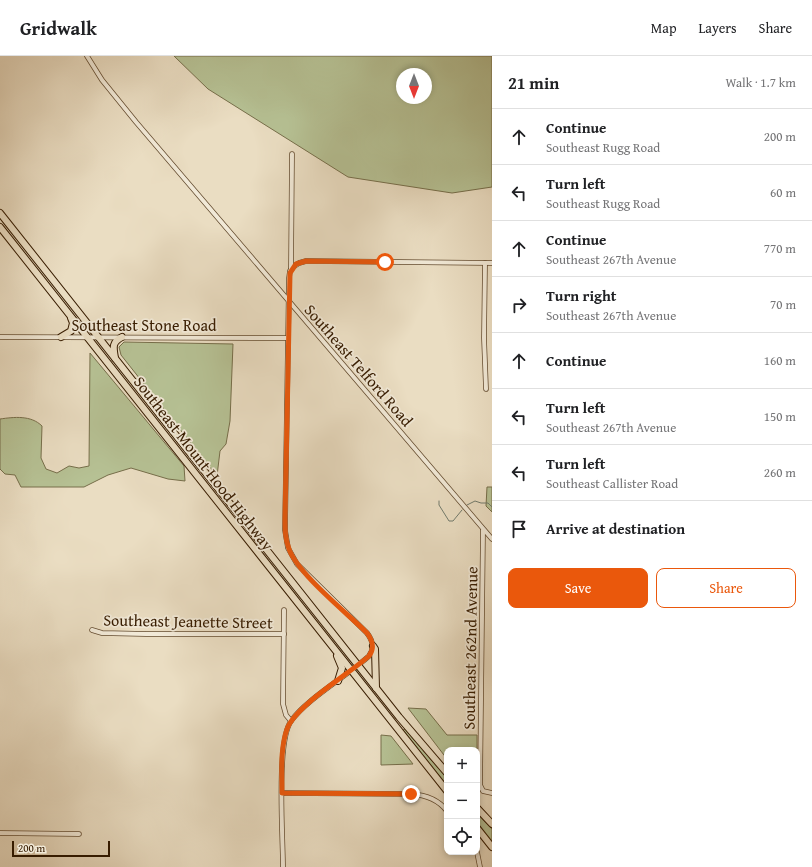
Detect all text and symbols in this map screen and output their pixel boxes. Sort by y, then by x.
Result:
text: Gridwalk [20,14,97,42]
text: Map [651,18,677,38]
text: Layers [699,18,737,38]
text: Share [759,18,792,38]
north arrow [396,68,432,104]
text: 21 min [508,70,559,95]
text: Walk · 1.7 km [725,73,796,92]
text: Continue [546,117,607,138]
icon: ahead [508,126,530,148]
text: 200 m [764,127,796,146]
text: Southeast Rugg Road [546,138,660,157]
text: Turn left [546,173,605,194]
icon: left [508,182,530,204]
text: 60 m [770,183,796,202]
text: Southeast Rugg Road [546,194,660,213]
text: Continue [546,229,607,250]
icon: ahead [508,238,530,260]
text: 770 m [764,239,796,258]
text: Southeast 267th Avenue [546,250,676,269]
route start [376,253,394,271]
text: Turn right [546,285,617,306]
icon: right [508,294,530,316]
text: 70 m [770,295,796,314]
street label: Southeast Telford Road [299,298,419,432]
text: Southeast 267th Avenue [546,306,676,325]
street label: Southeast Stone Road [72,313,217,337]
icon: ahead [508,350,530,372]
text: Continue [546,350,607,371]
text: 160 m [764,351,796,370]
street label: Southeast Mount Hood Highway [128,371,280,555]
text: Turn left [546,397,605,418]
icon: left [508,406,530,428]
text: 150 m [764,407,796,426]
text: Southeast 267th Avenue [546,418,676,437]
text: Turn left [546,453,605,474]
icon: left [508,462,530,484]
text: 260 m [764,463,796,482]
text: Southeast Callister Road [546,474,678,493]
icon: arrive [508,518,530,540]
text: Arrive at destination [546,518,685,539]
street label: Southeast 262nd Avenue [457,566,483,730]
button: Save [508,568,648,608]
button: Share [656,568,796,608]
street label: Southeast Jeanette Street [103,608,273,634]
map controls [444,747,480,855]
button: + [444,747,480,783]
button: − [444,783,480,819]
route end [402,785,420,803]
button: locate [444,819,480,855]
scale bar [12,839,110,858]
text: 200 m [18,840,45,856]

